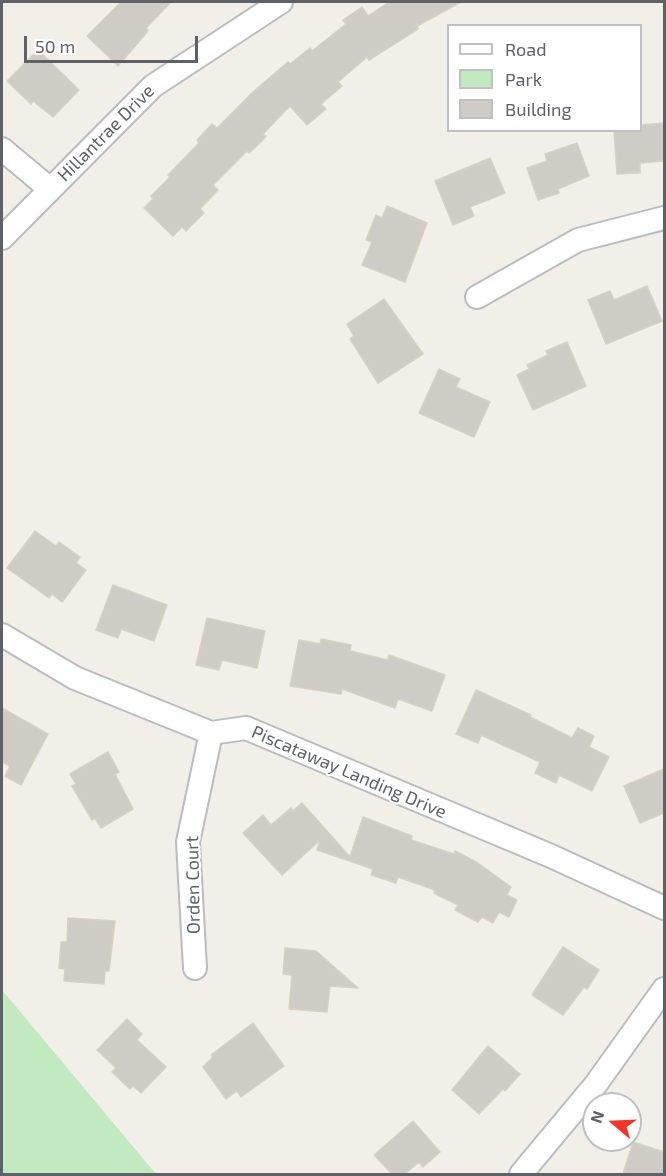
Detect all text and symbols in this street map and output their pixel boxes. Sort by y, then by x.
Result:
scale bar [27,24,201,62]
legend [447,24,642,132]
text: 50 m [35,35,75,57]
text: Road [505,38,546,60]
text: Park [505,68,542,90]
street label: Hillantrae Drive [53,80,159,186]
text: Building [505,98,572,120]
street label: Piscataway Landing Drive [248,721,450,823]
street label: Orden Court [181,836,205,934]
north arrow [582,1092,642,1152]
text: N [586,1108,607,1125]

